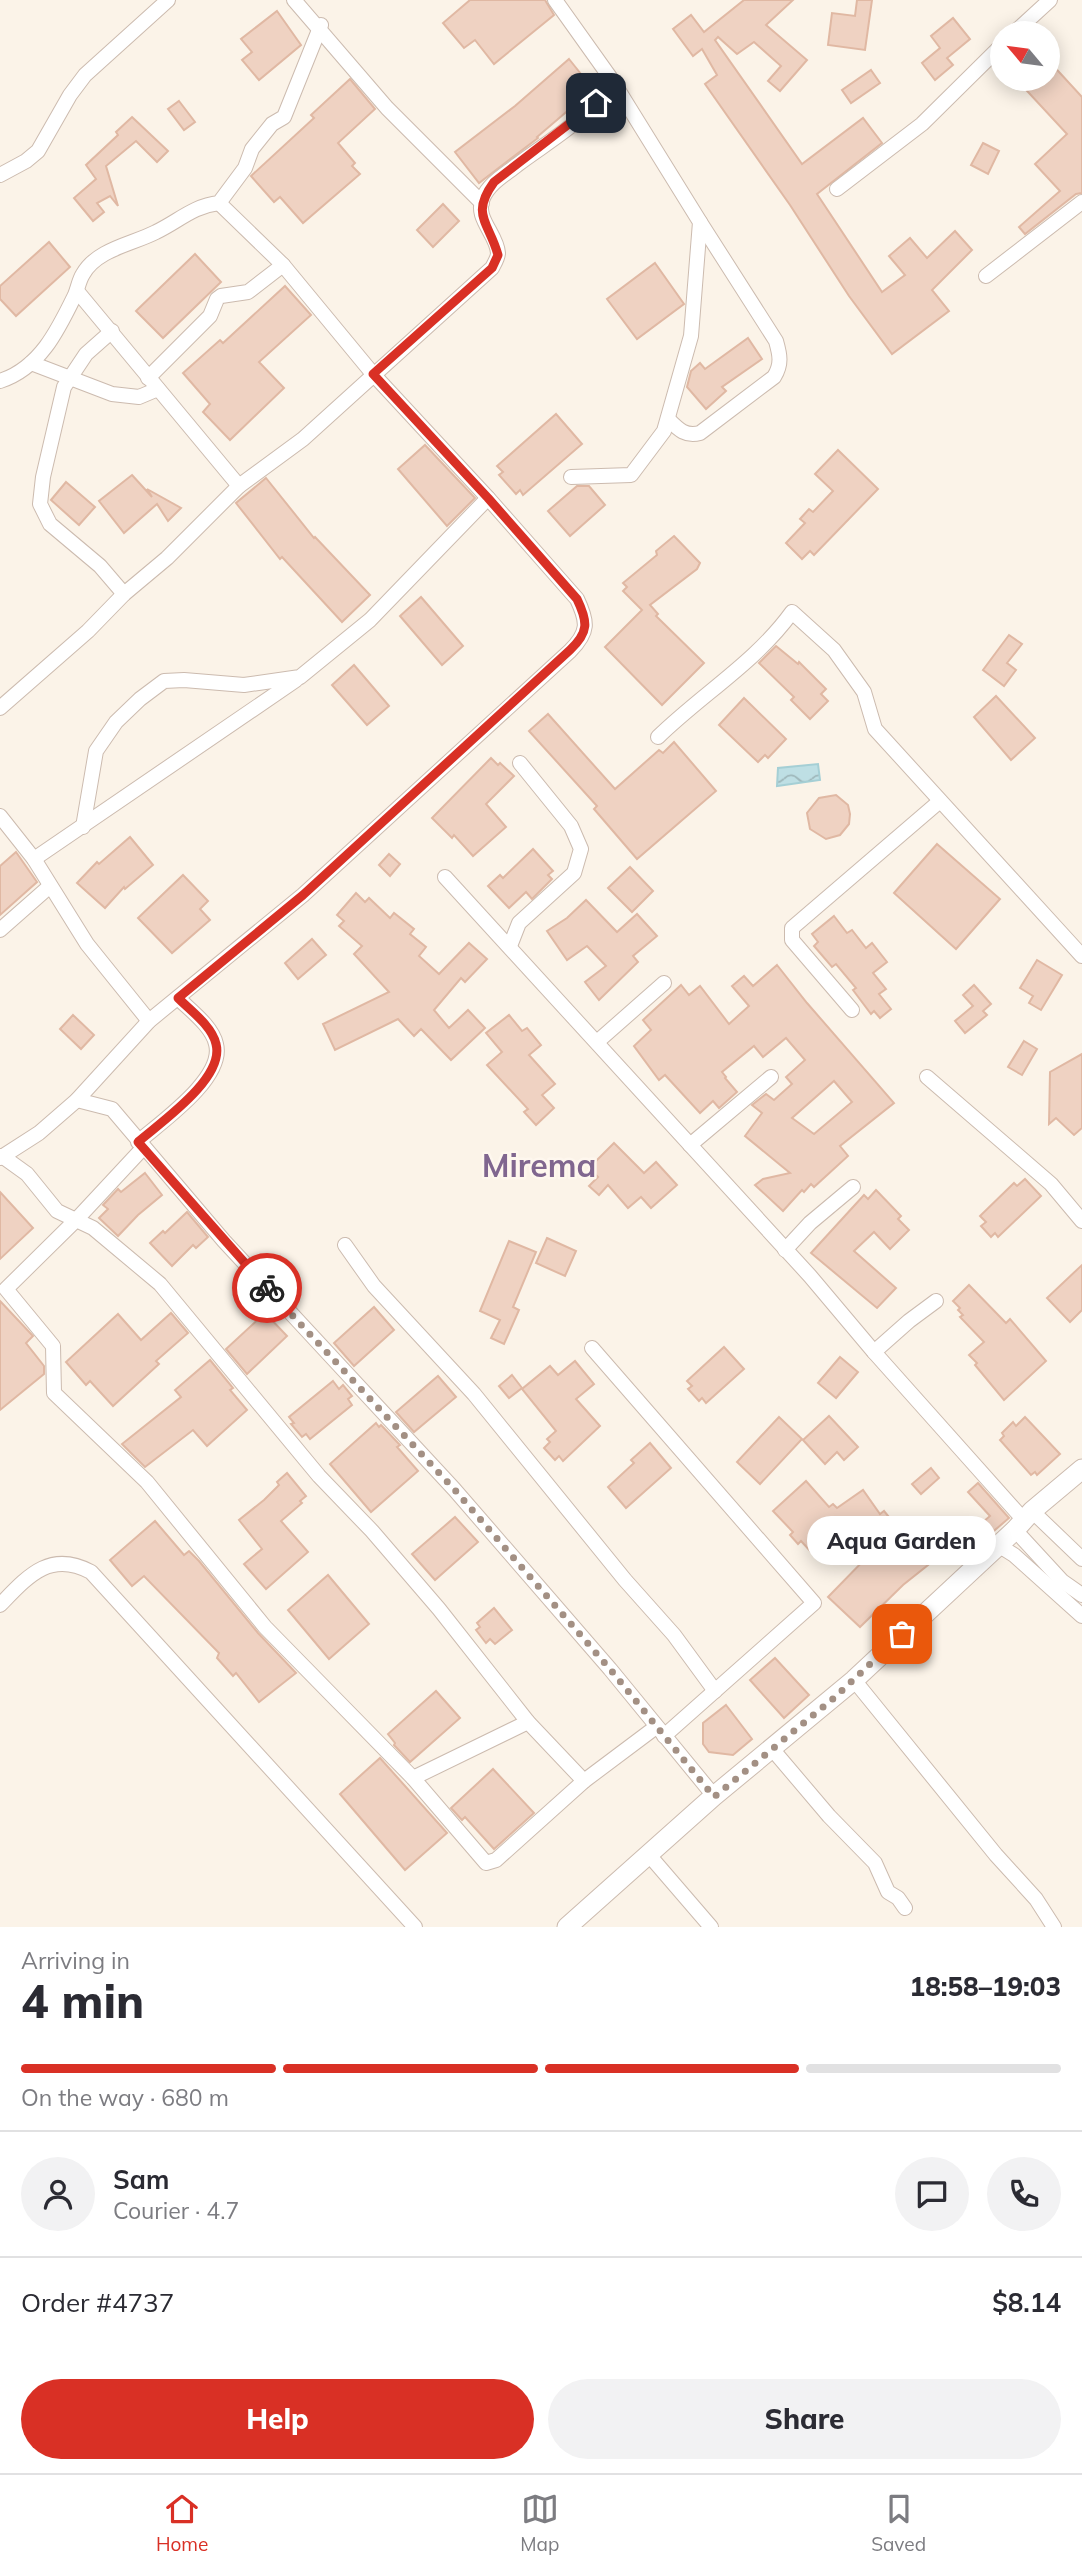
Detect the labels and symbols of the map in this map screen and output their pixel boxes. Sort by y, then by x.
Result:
north arrow [990,21,1060,91]
pin [566,73,626,133]
district label: Mirema [482,1145,596,1185]
courier [232,1253,302,1323]
callout: Aqua Garden [808,1515,996,1564]
pin [872,1604,932,1664]

